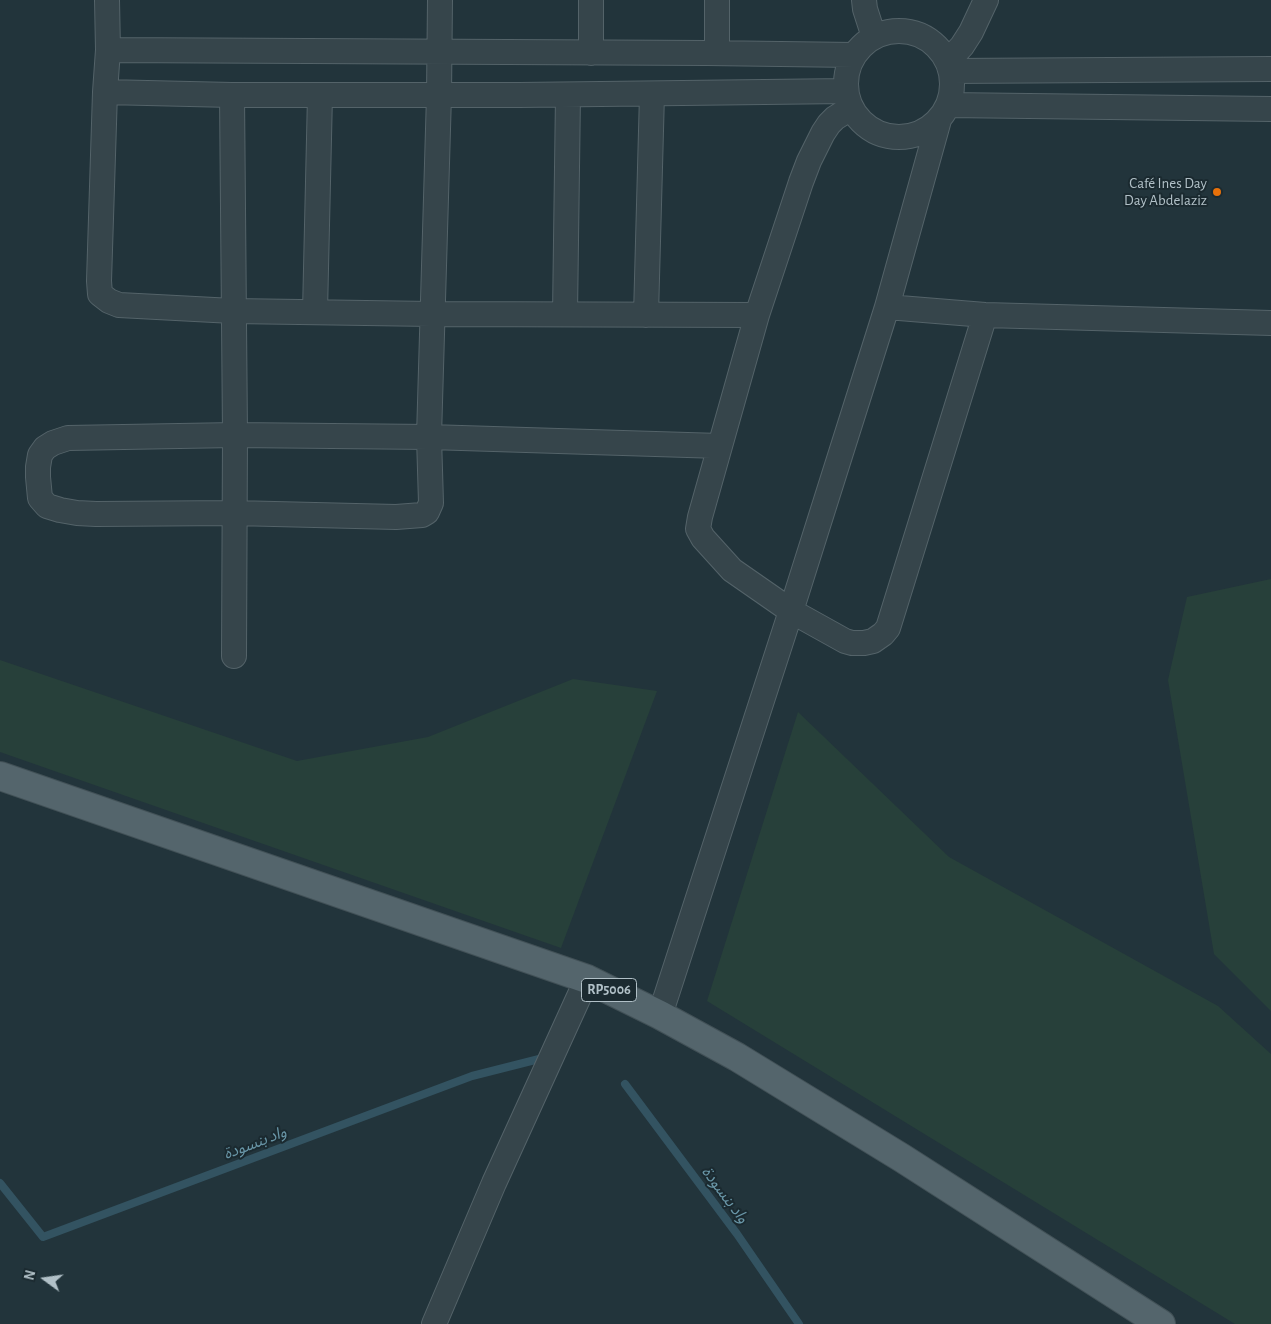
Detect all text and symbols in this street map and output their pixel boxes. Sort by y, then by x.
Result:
place label: Café Ines Day Day Abdelaziz [1124,174,1207,209]
marker: Café Ines Day Day Abdelaziz [1211,186,1223,198]
road number: RP5006 [582,978,636,1002]
water label: واد بنسودة [221,1122,289,1164]
water label: واد بنسودة [697,1163,753,1227]
north arrow [20,1254,70,1304]
text: N [22,1269,38,1282]

